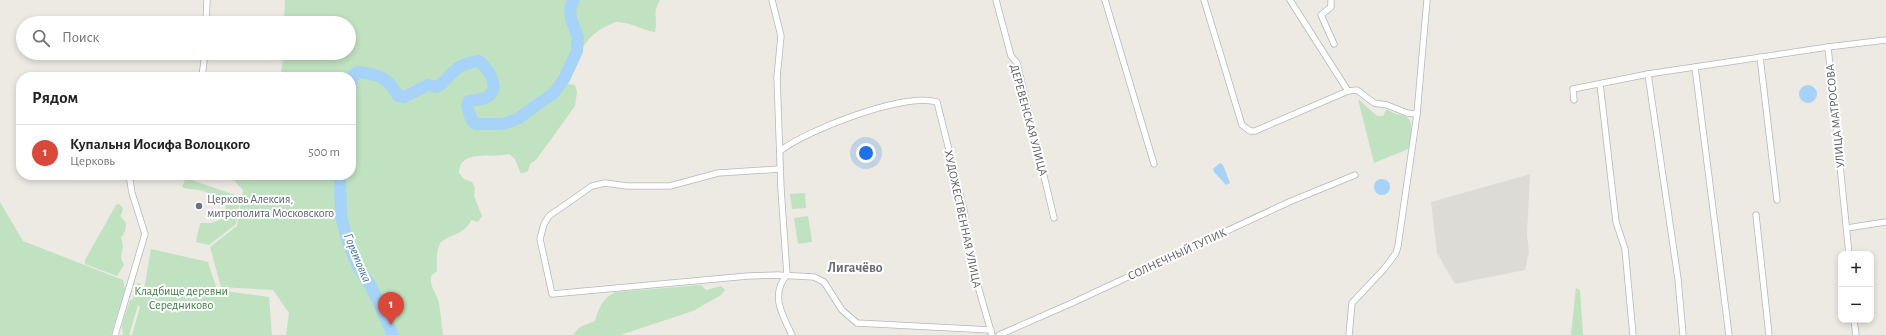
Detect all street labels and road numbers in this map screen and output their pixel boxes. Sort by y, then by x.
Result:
street label: ДЕРЕВЕНСКАЯ УЛИЦА [1008,63,1050,177]
street label: УЛИЦА МАТРОСОВА [1824,63,1846,169]
street label: ХУДОЖЕСТВЕННАЯ УЛИЦА [943,149,983,289]
street label: СОЛНЕЧНЫЙ ТУПИК [1125,225,1228,282]

